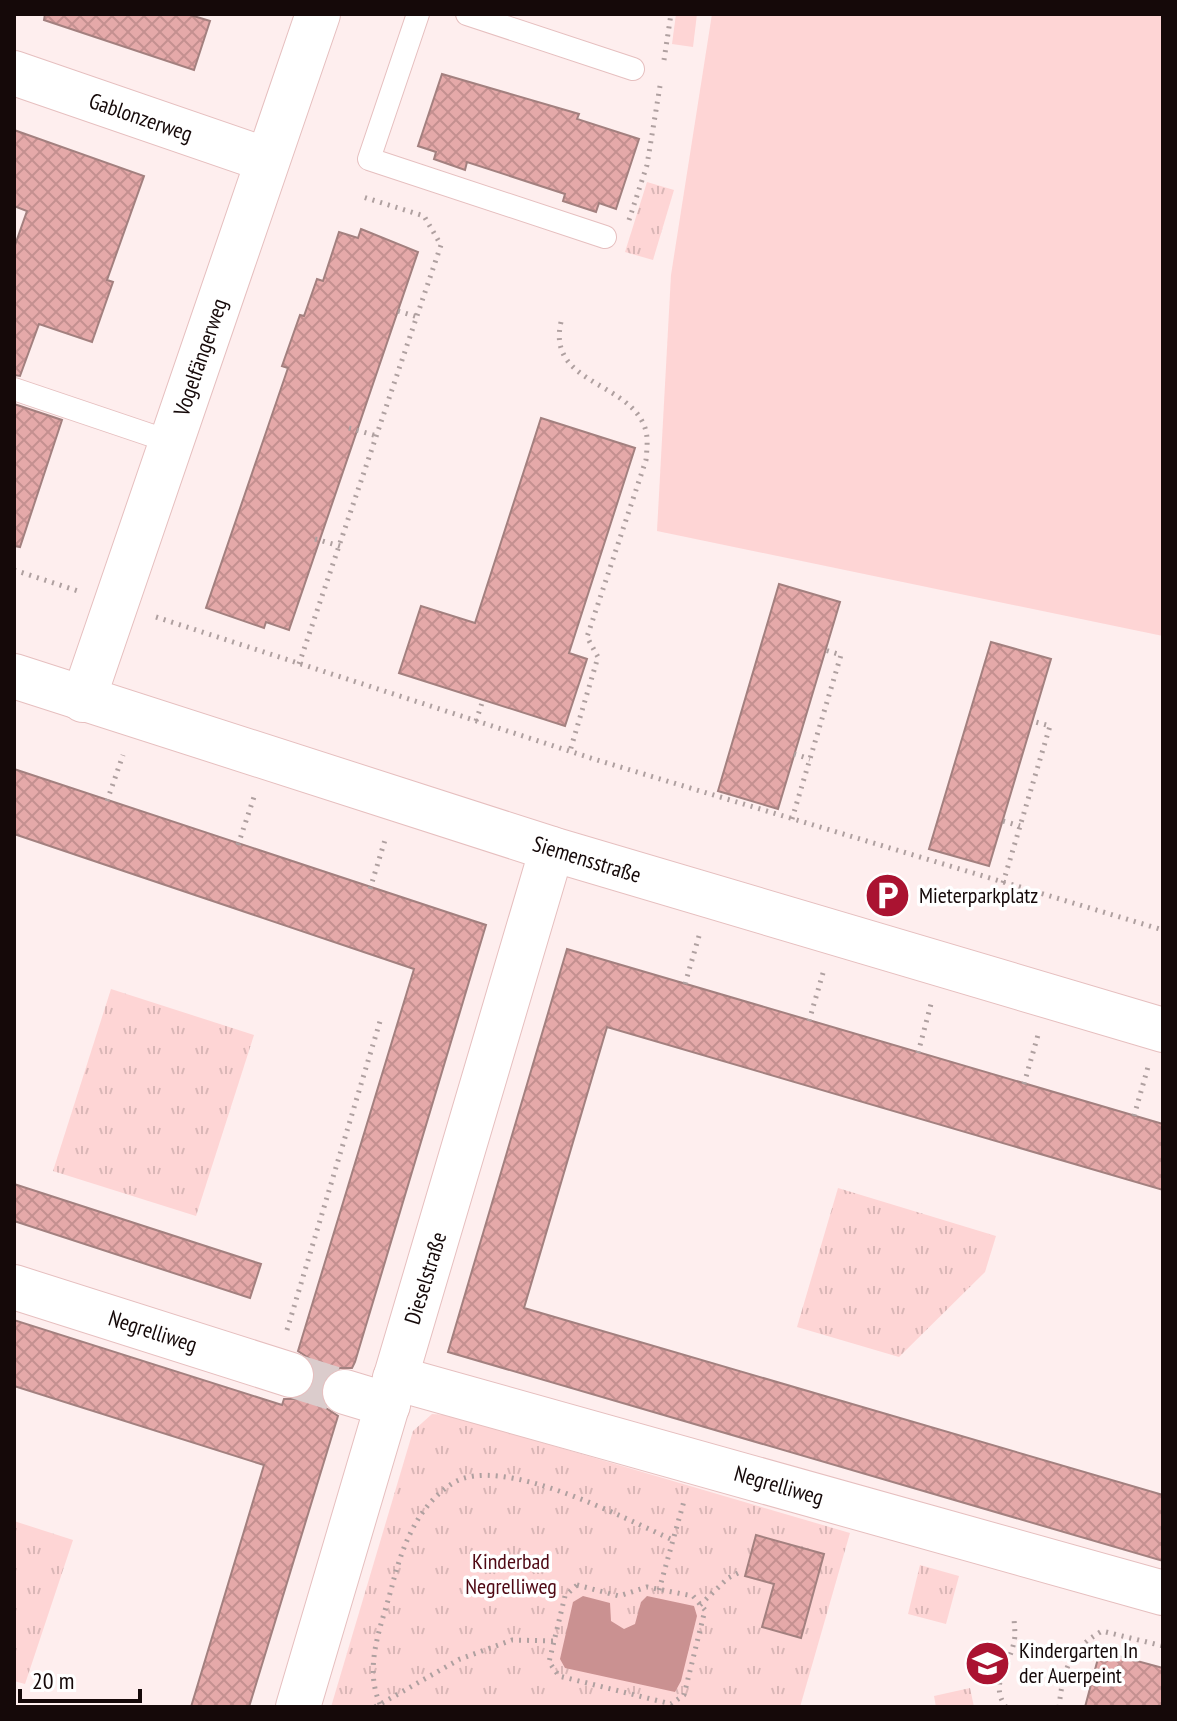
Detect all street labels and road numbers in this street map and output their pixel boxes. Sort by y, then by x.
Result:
street label: Gablonzerweg [86,86,196,148]
street label: Vogelfängerweg [167,295,233,420]
street label: Siemensstraße [529,829,645,889]
street label: Dieselstraße [398,1228,452,1328]
street label: Negrelliweg [105,1304,201,1358]
street label: Negrelliweg [731,1459,827,1511]

